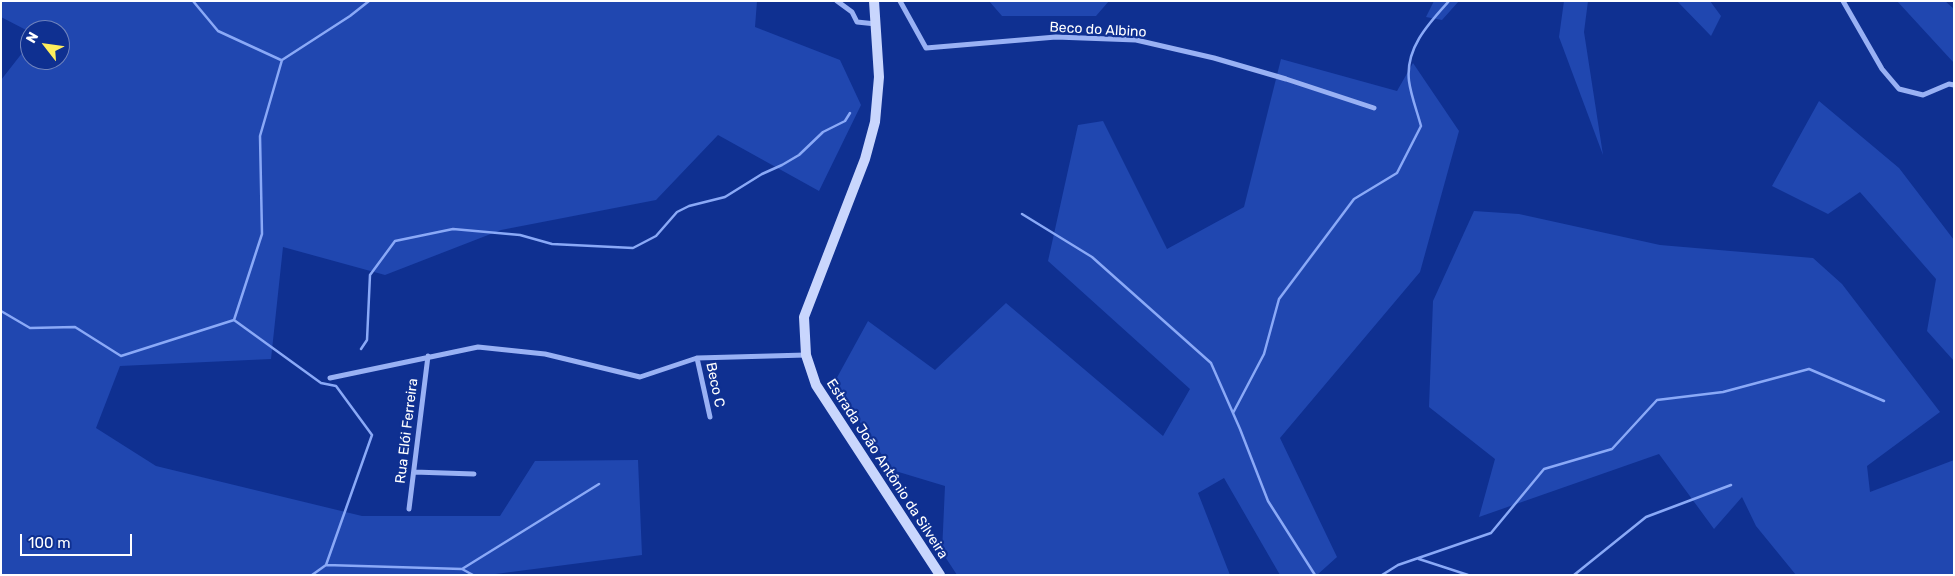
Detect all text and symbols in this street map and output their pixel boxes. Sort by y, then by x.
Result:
street label: Beco do Albino [1049,19,1147,41]
north arrow [20,20,70,70]
text: N [23,29,42,46]
street label: Beco C [702,361,728,409]
street label: Estrada João Antônio da Silveira [823,376,951,562]
street label: Rua Elói Ferreira [392,377,422,485]
scale bar [22,524,135,556]
text: 100 m [28,534,70,552]

